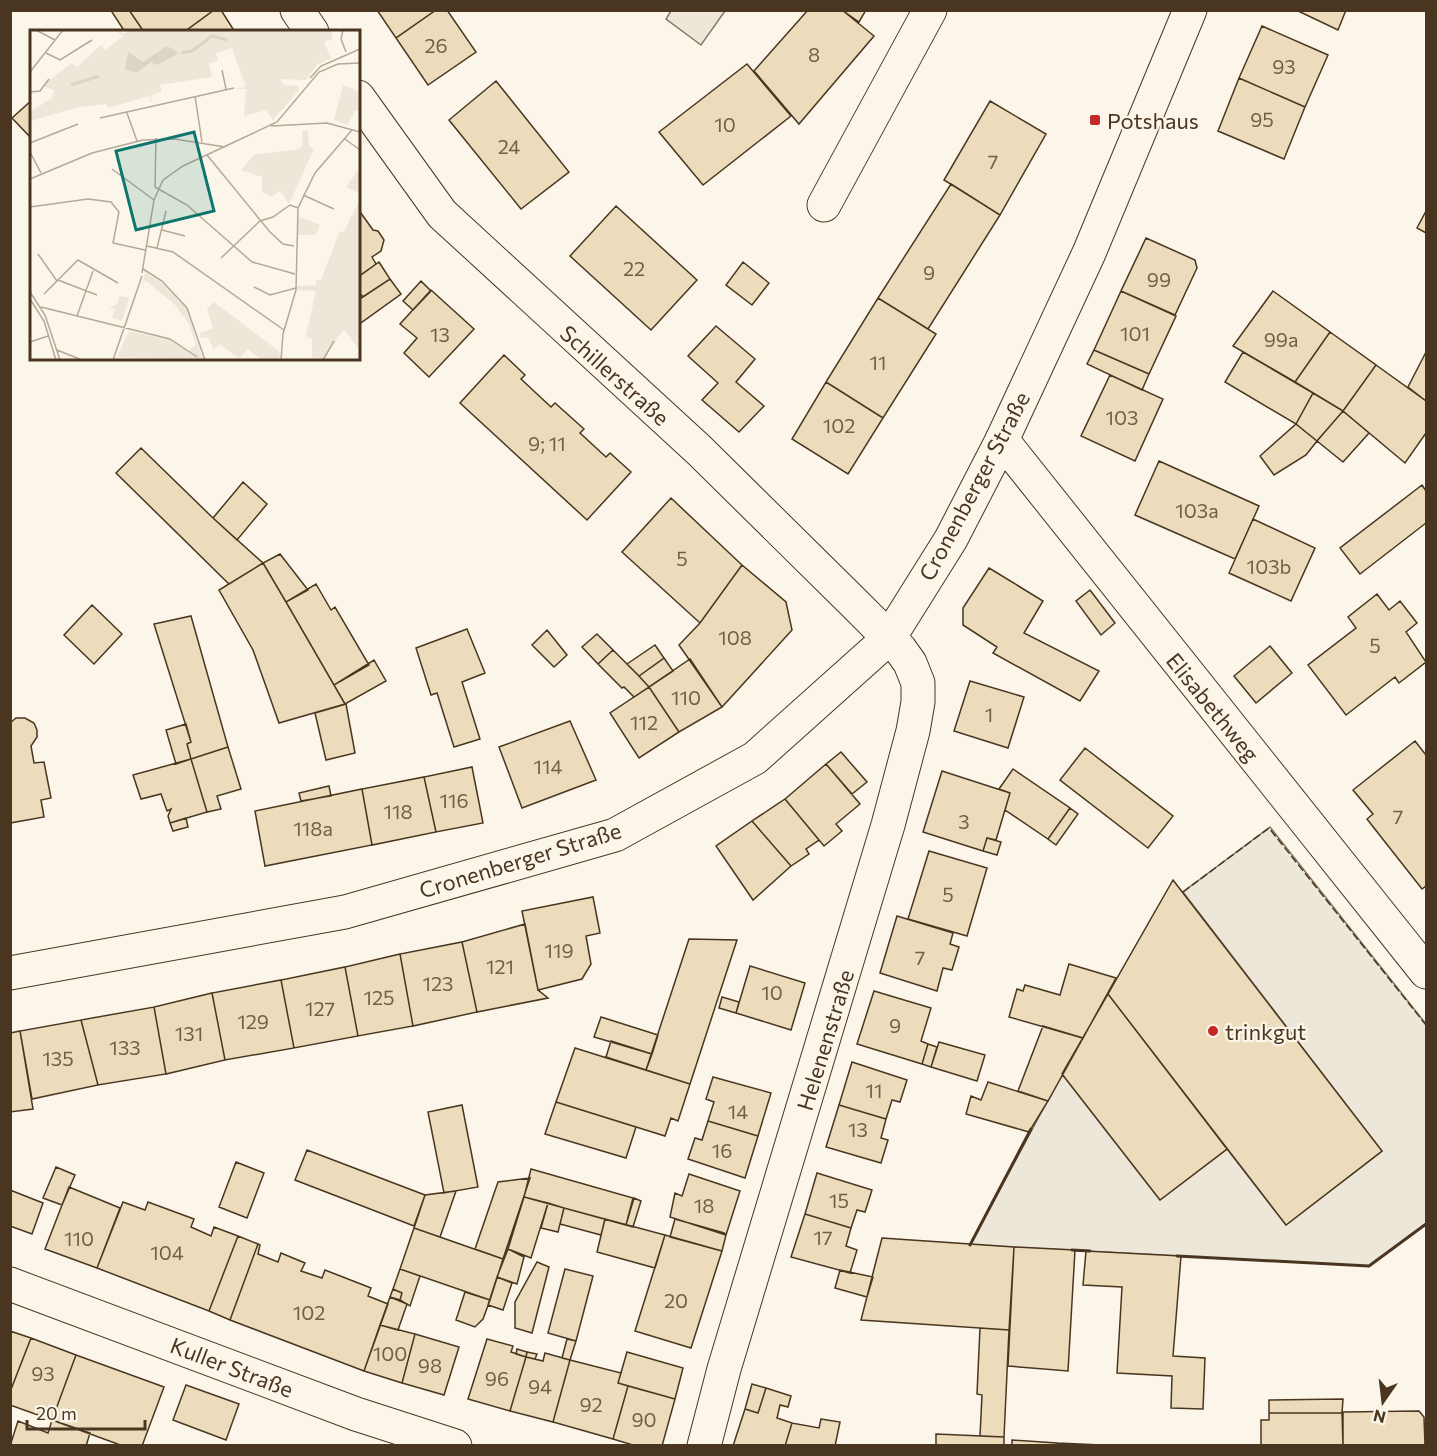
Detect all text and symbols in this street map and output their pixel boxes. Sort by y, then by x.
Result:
inset map [30,30,360,360]
house number: 26 [424,33,448,57]
house number: 8 [808,42,820,66]
house number: 93 [1272,54,1296,78]
place label: Potshaus [1107,107,1199,134]
house number: 95 [1250,107,1274,131]
house number: 10 [714,112,736,136]
marker: Potshaus [1088,113,1102,127]
house number: 24 [498,134,520,158]
house number: 7 [988,149,998,173]
house number: 22 [623,256,645,280]
house number: 9 [923,260,935,284]
house number: 99 [1147,267,1171,291]
street label: Schillerstraße [555,319,675,431]
house number: 101 [1120,321,1150,345]
house number: 13 [430,322,450,346]
house number: 99a [1264,327,1298,351]
house number: 11 [869,350,887,374]
street label: Cronenberger Straße [913,387,1035,585]
house number: 103 [1106,405,1138,429]
house number: 102 [823,413,855,437]
house number: 9; 11 [528,431,566,455]
house number: 103a [1175,498,1219,522]
house number: 5 [676,546,688,570]
house number: 103b [1247,554,1291,578]
house number: 108 [718,625,752,649]
house number: 5 [1369,633,1381,657]
street label: Elisabethweg [1161,647,1265,767]
house number: 110 [671,685,701,709]
house number: 1 [985,702,993,726]
house number: 112 [630,710,658,734]
house number: 114 [533,754,563,778]
house number: 116 [439,788,469,812]
house number: 118 [383,799,413,823]
house number: 7 [1393,804,1403,828]
house number: 3 [958,809,970,833]
house number: 118a [293,816,333,840]
street label: Cronenberger Straße [416,816,624,904]
house number: 5 [942,882,954,906]
house number: 119 [544,938,574,962]
house number: 7 [915,945,925,969]
house number: 121 [486,954,514,978]
street label: Helenenstraße [791,966,859,1114]
house number: 123 [422,971,454,995]
house number: 10 [761,980,783,1004]
house number: 125 [363,985,395,1009]
house number: 127 [305,996,335,1020]
house number: 129 [237,1009,269,1033]
house number: 9 [889,1013,901,1037]
place label: trinkgut [1225,1018,1306,1045]
house number: 131 [175,1021,203,1045]
marker: trinkgut [1206,1024,1220,1038]
house number: 133 [109,1035,141,1059]
house number: 135 [42,1046,74,1070]
house number: 11 [865,1078,883,1102]
house number: 14 [728,1099,748,1123]
house number: 13 [848,1117,868,1141]
house number: 16 [712,1138,732,1162]
house number: 15 [829,1188,849,1212]
house number: 18 [694,1193,714,1217]
house number: 17 [813,1225,833,1249]
house number: 110 [64,1226,94,1250]
house number: 104 [150,1240,184,1264]
house number: 20 [664,1288,688,1312]
house number: 102 [293,1300,325,1324]
street label: Kuller Straße [167,1331,297,1403]
house number: 100 [373,1341,407,1365]
house number: 98 [418,1353,442,1377]
house number: 93 [31,1361,55,1385]
house number: 96 [485,1366,509,1390]
north arrow [1353,1372,1413,1432]
house number: 94 [528,1374,552,1398]
house number: 92 [579,1392,603,1416]
scale bar [27,1393,146,1431]
text: 20 m [36,1402,77,1424]
text: N [1371,1406,1387,1428]
house number: 90 [631,1407,657,1431]

